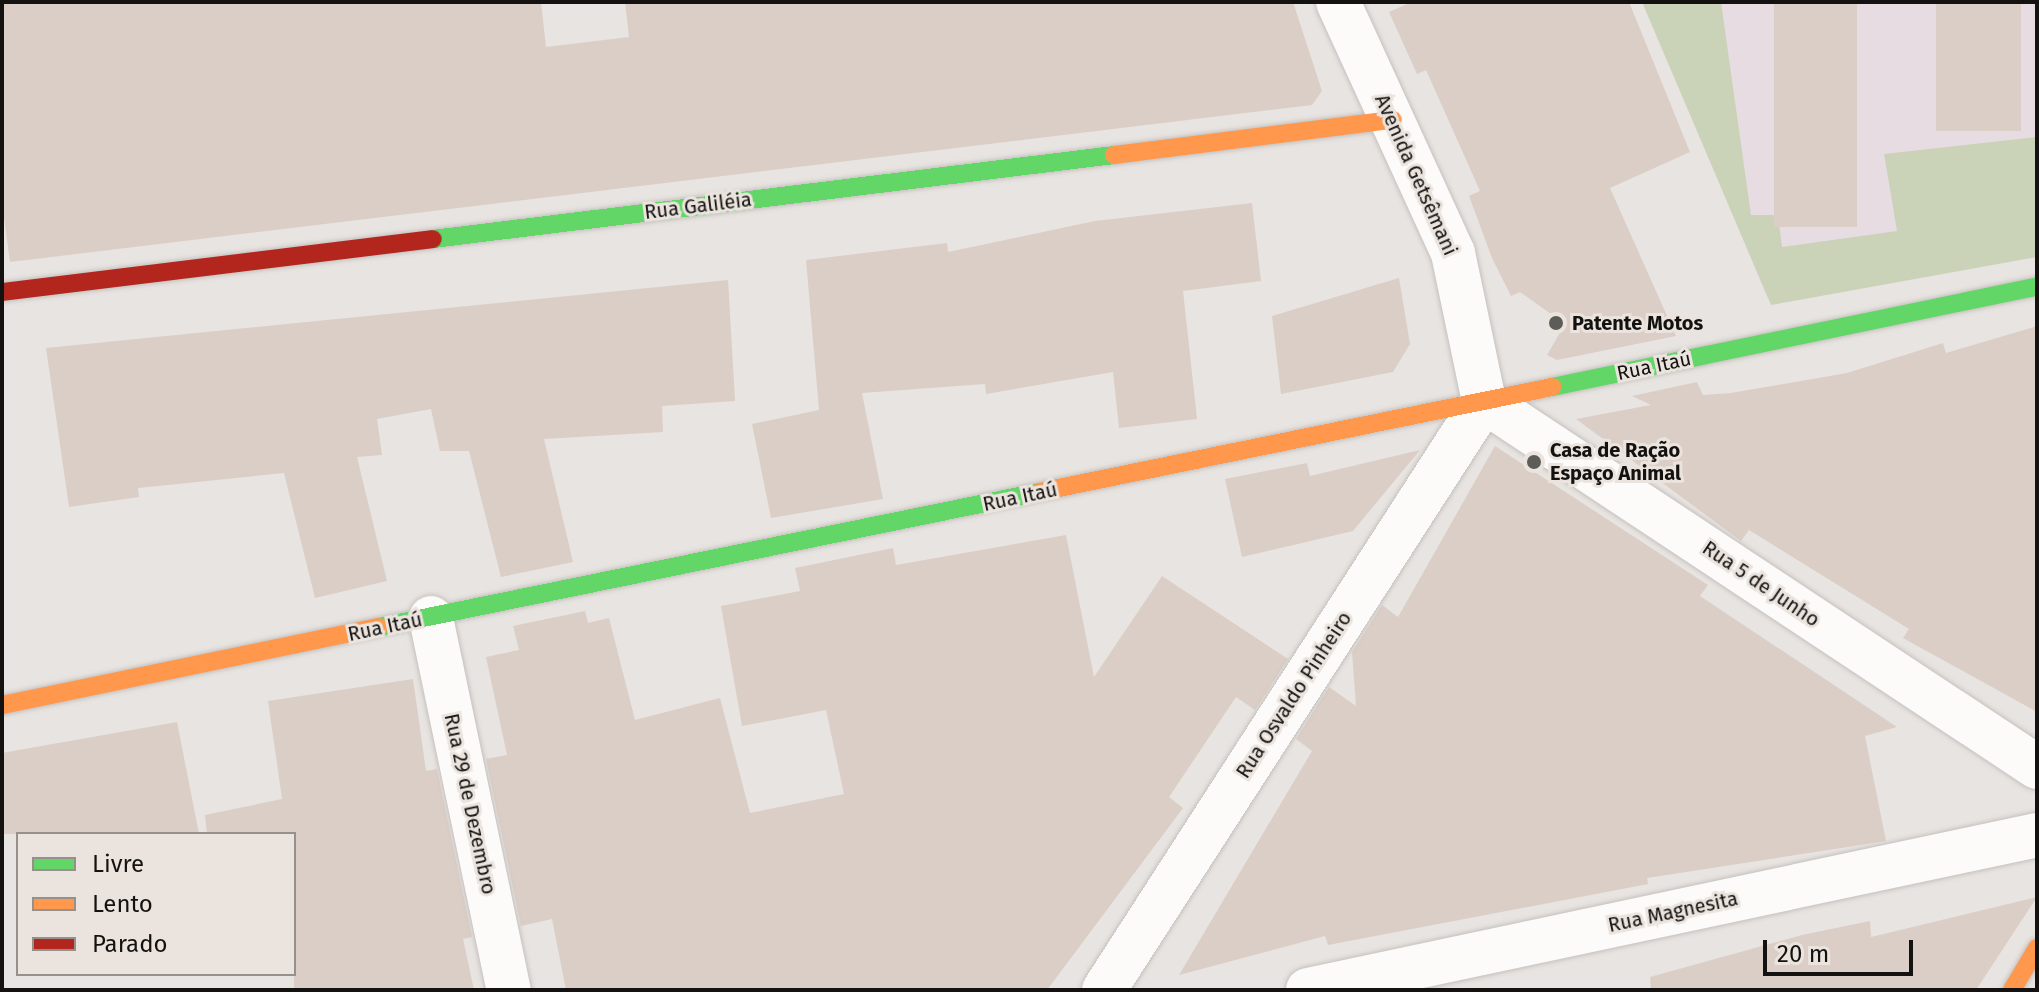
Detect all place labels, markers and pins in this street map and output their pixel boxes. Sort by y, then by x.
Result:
place label: Patente Motos [1572,311,1703,335]
marker: Patente Motos [1547,314,1565,332]
place label: Casa de Ração Espaço Animal [1550,438,1681,485]
marker: Casa de Ração Espaço Animal [1525,453,1543,471]

